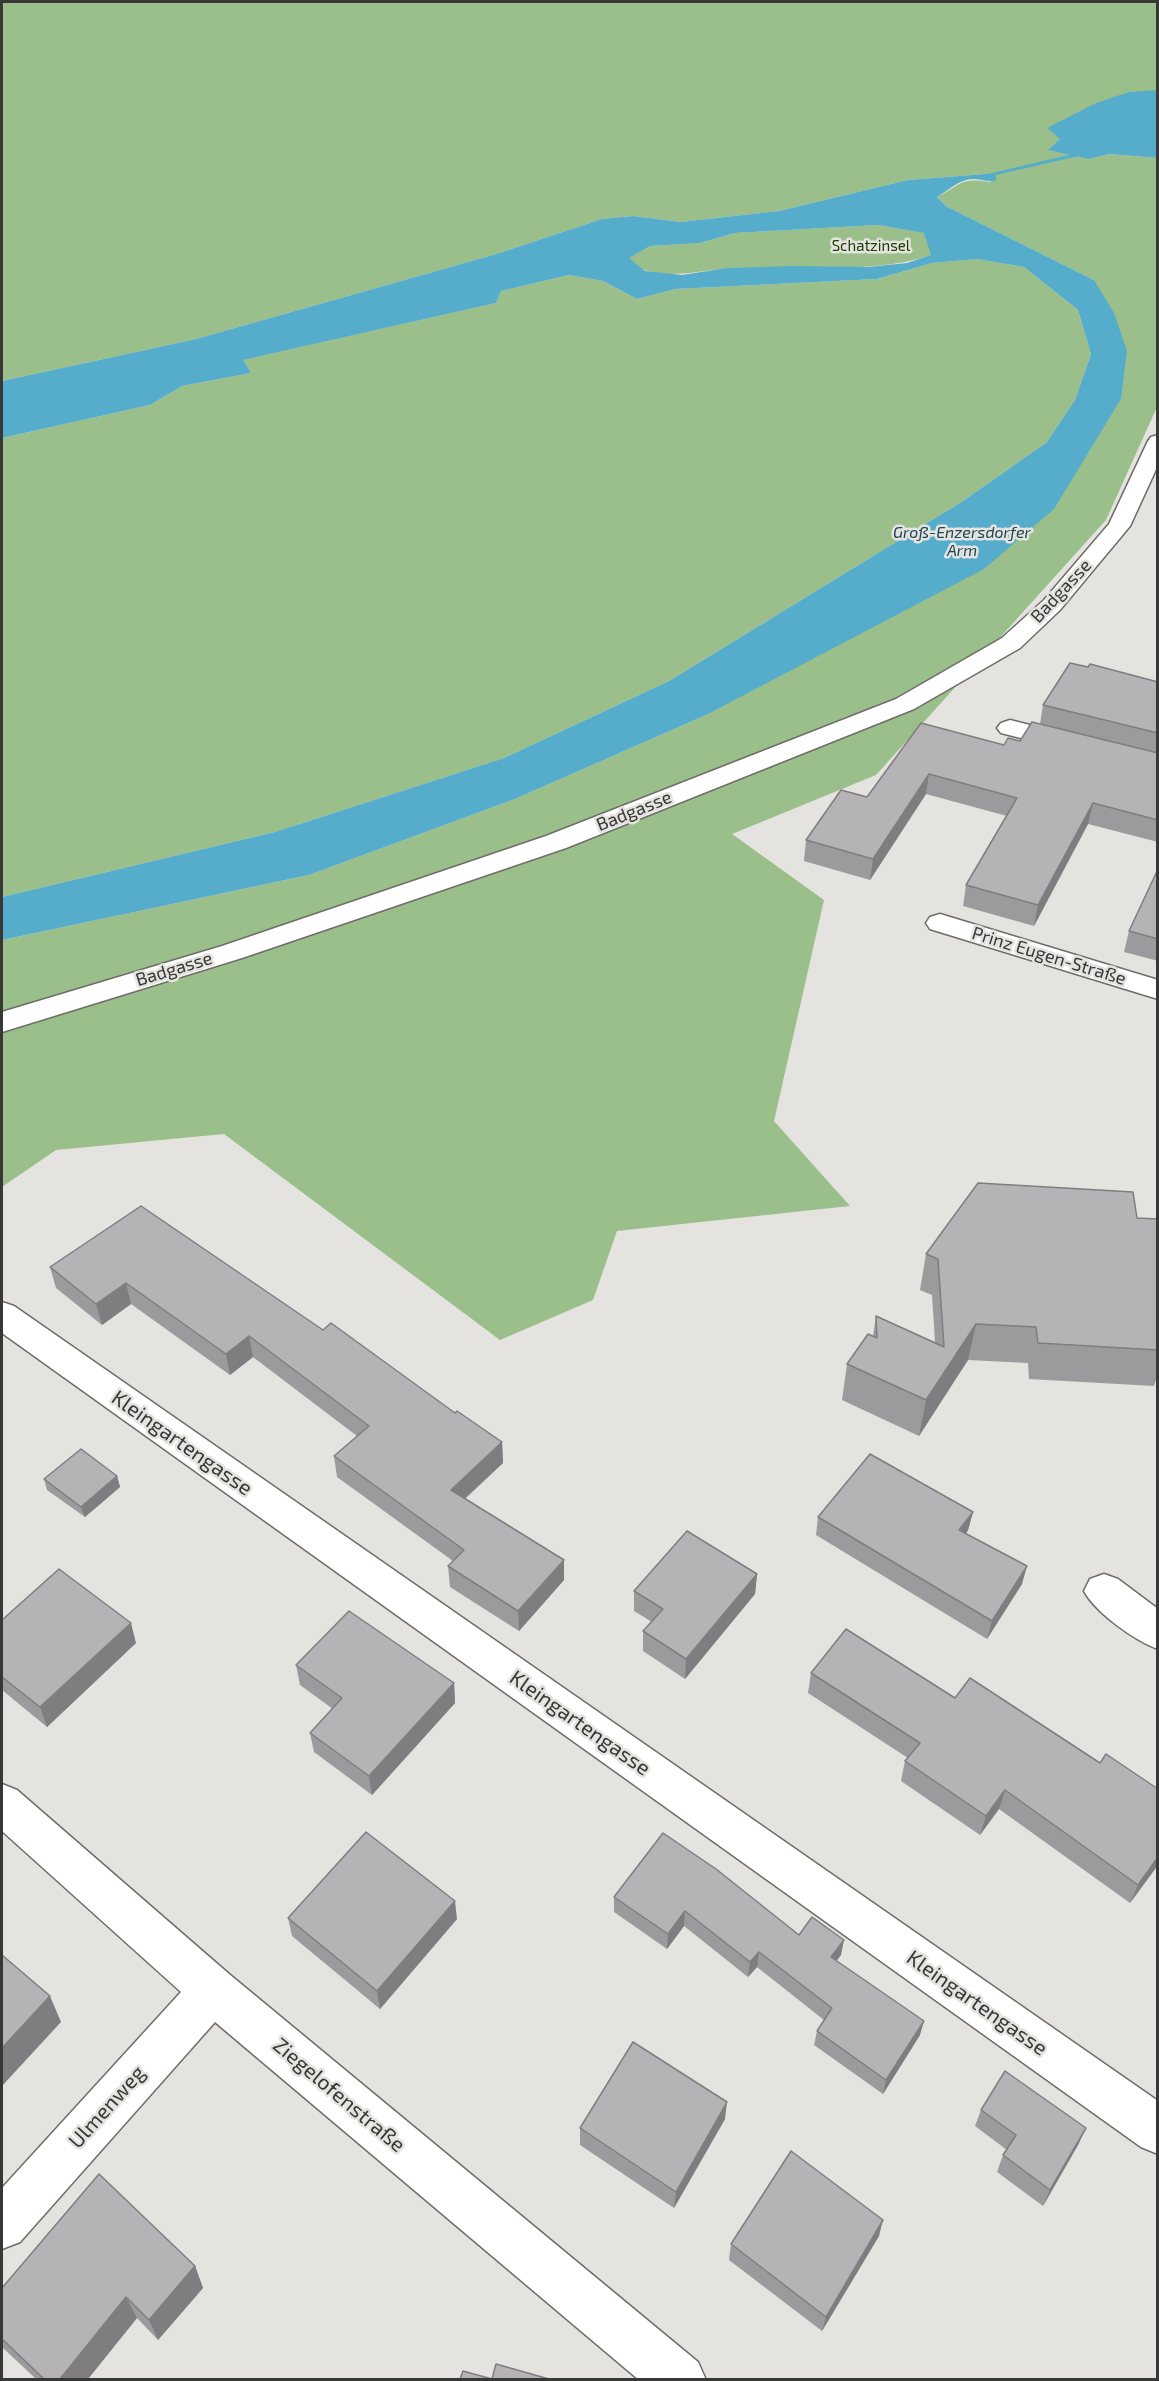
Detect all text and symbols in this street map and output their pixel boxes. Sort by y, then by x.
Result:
park label: Schatzinsel [832,237,910,255]
water label: Groß-Enzersdorfer Arm [893,523,1031,561]
street label: Badgasse [1026,555,1096,627]
street label: Badgasse [593,786,675,836]
street label: Prinz Eugen-Straße [969,922,1129,990]
street label: Badgasse [133,947,215,991]
street label: Kleingartengasse [107,1385,257,1501]
street label: Kleingartengasse [505,1665,655,1781]
street label: Kleingartengasse [902,1945,1052,2061]
street label: Ziegelofenstraße [268,2032,410,2158]
street label: Ulmenweg [63,2061,151,2153]

